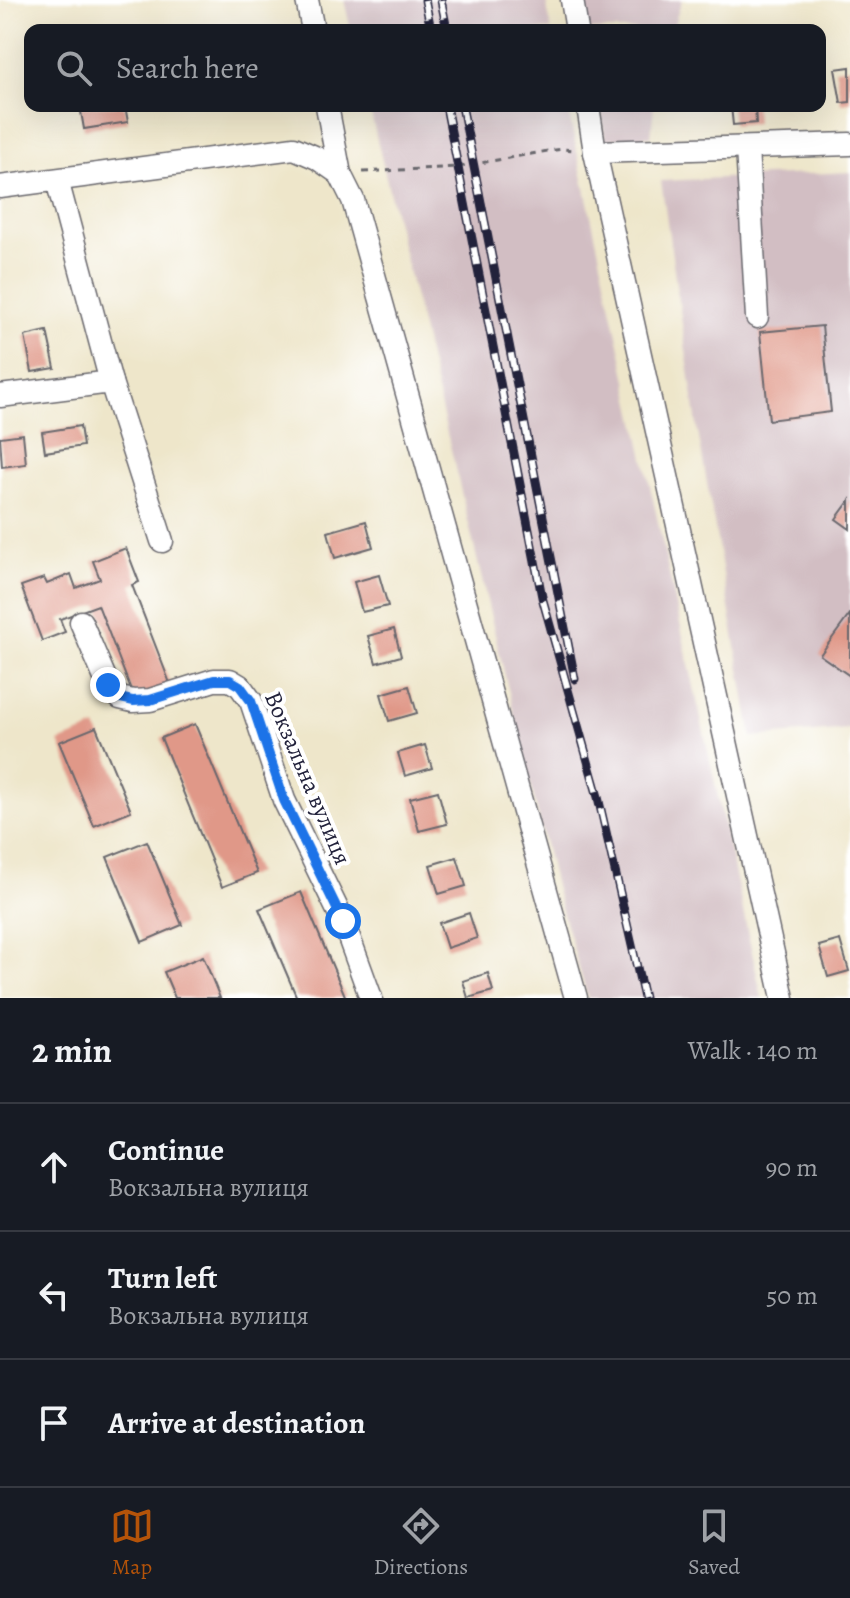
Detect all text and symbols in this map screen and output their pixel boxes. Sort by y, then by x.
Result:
search box [24,24,826,112]
icon: search [52,46,96,90]
text: Search here [116,48,259,88]
route end [90,667,126,703]
street label: Вокзальна вулиця [257,686,359,870]
route start [325,903,361,939]
text: 2 min [32,1027,112,1074]
text: Walk · 140 m [688,1033,818,1068]
text: Continue [108,1130,224,1170]
icon: ahead [32,1145,76,1189]
text: 90 m [766,1150,818,1185]
text: Вокзальна вулиця [108,1170,309,1205]
text: Turn left [108,1258,217,1298]
icon: left [32,1273,76,1317]
text: 50 m [766,1278,818,1313]
text: Вокзальна вулиця [108,1298,309,1333]
icon: arrive [32,1401,76,1445]
text: Arrive at destination [108,1403,365,1443]
tab: Map [110,1504,154,1582]
tab: Directions [374,1504,468,1582]
tab: Saved [688,1504,740,1582]

